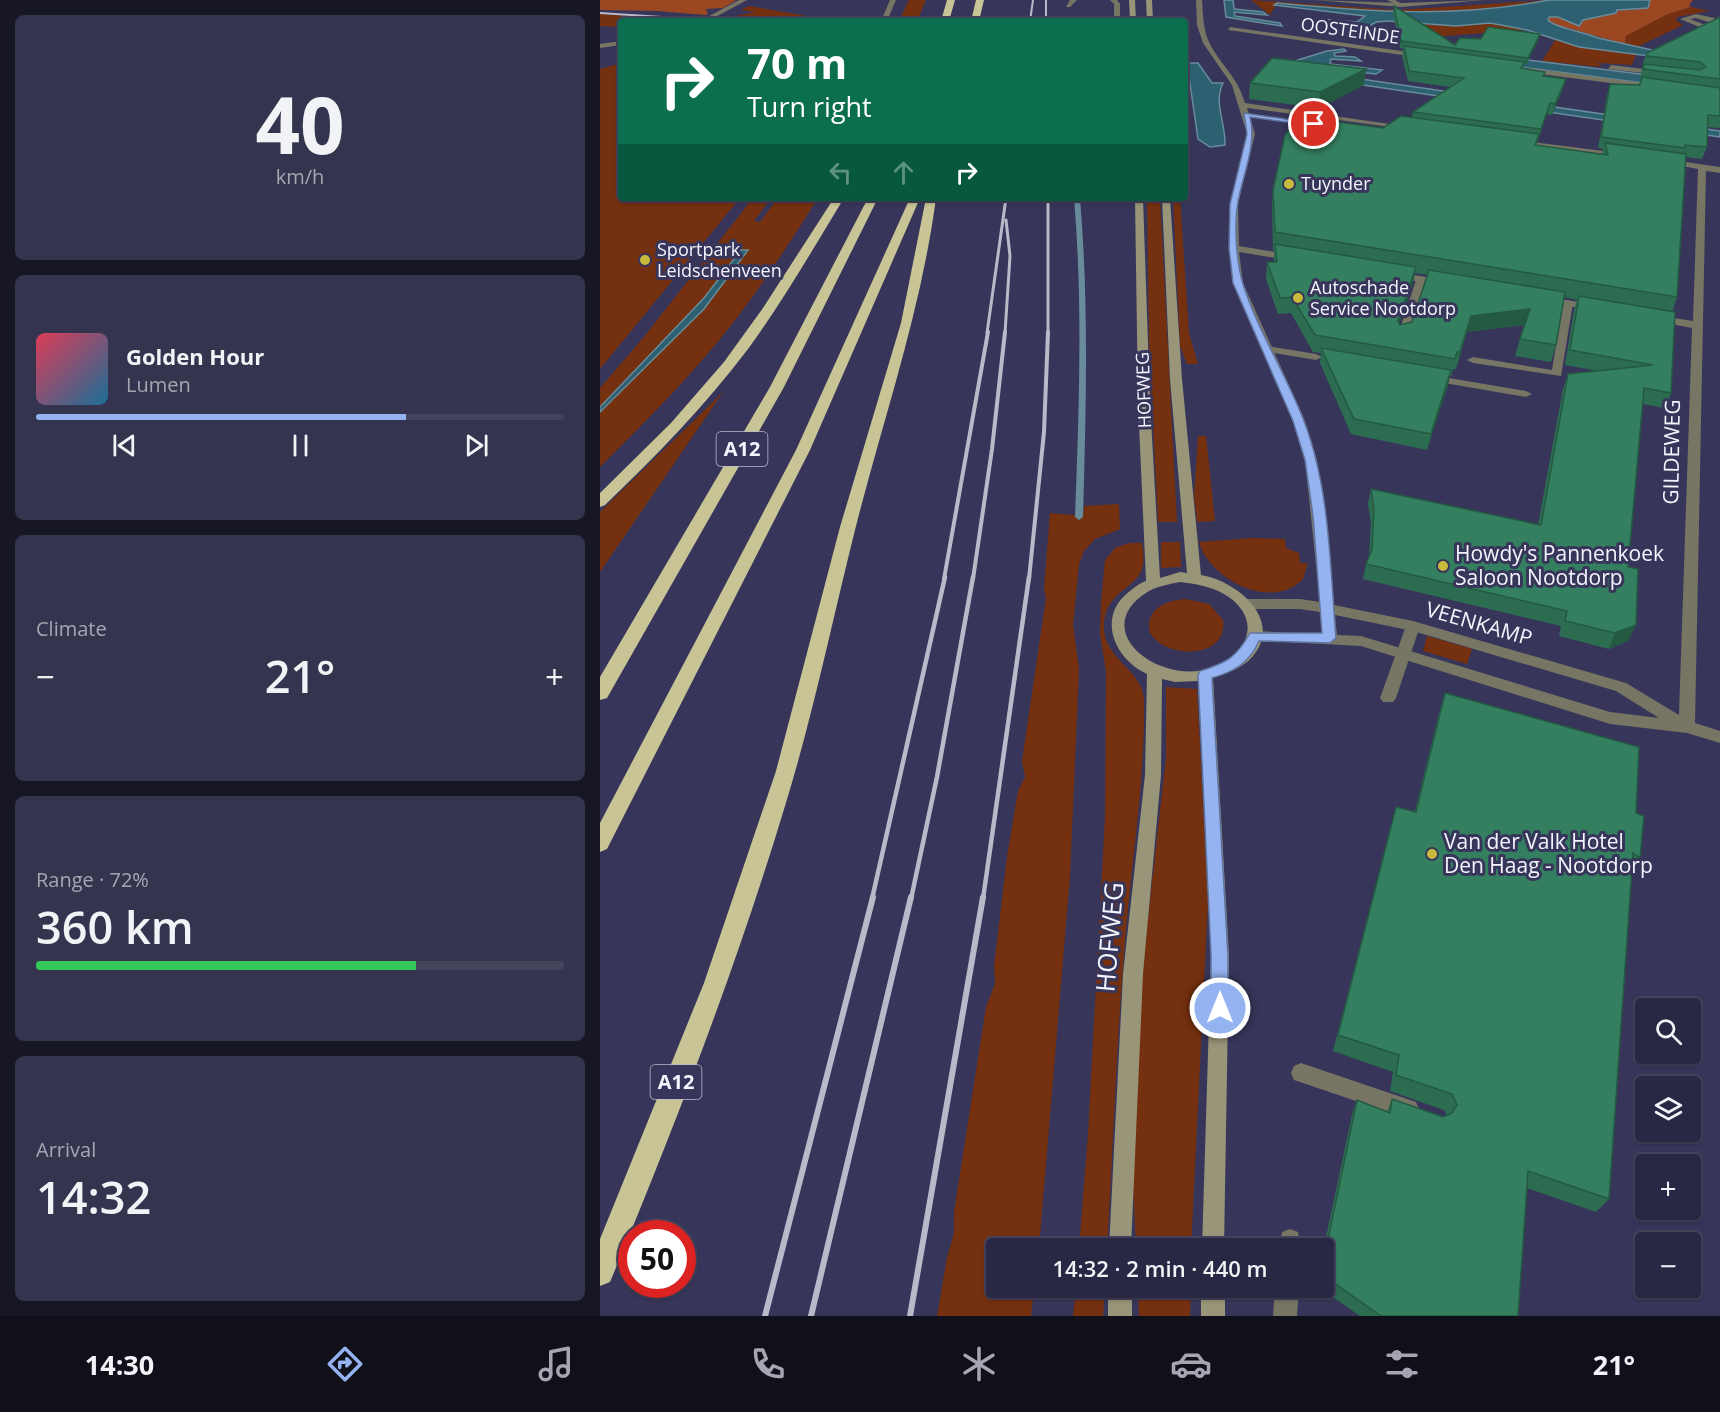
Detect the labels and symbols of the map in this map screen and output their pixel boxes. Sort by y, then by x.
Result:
street label: OOSTEINDE [1299,11,1401,49]
pin [1288,98,1339,149]
place label: Tuynder [1301,171,1371,195]
marker: Tuynder [1282,177,1296,191]
place label: Sportpark Leidschenveen [657,237,782,282]
marker: Sportpark Leidschenveen [638,253,652,267]
place label: Autoschade Service Nootdorp [1310,275,1456,320]
marker: Autoschade Service Nootdorp [1291,291,1305,305]
street label: HOFWEG [1130,351,1156,429]
street label: GILDEWEG [1656,399,1686,505]
road number: A12 [716,432,768,466]
place label: Howdy's Pannenkoek Saloon Nootdorp [1455,539,1664,591]
marker: Howdy's Pannenkoek Saloon Nootdorp [1436,559,1450,573]
street label: VEENKAMP [1423,595,1536,652]
place label: Van der Valk Hotel Den Haag - Nootdorp [1444,827,1653,879]
marker: Van der Valk Hotel Den Haag - Nootdorp [1425,847,1439,861]
street label: HOFWEG [1086,880,1132,993]
position arrow [1188,976,1252,1040]
road number: A12 [650,1065,701,1099]
speed limit sign: 50 [618,1220,696,1298]

